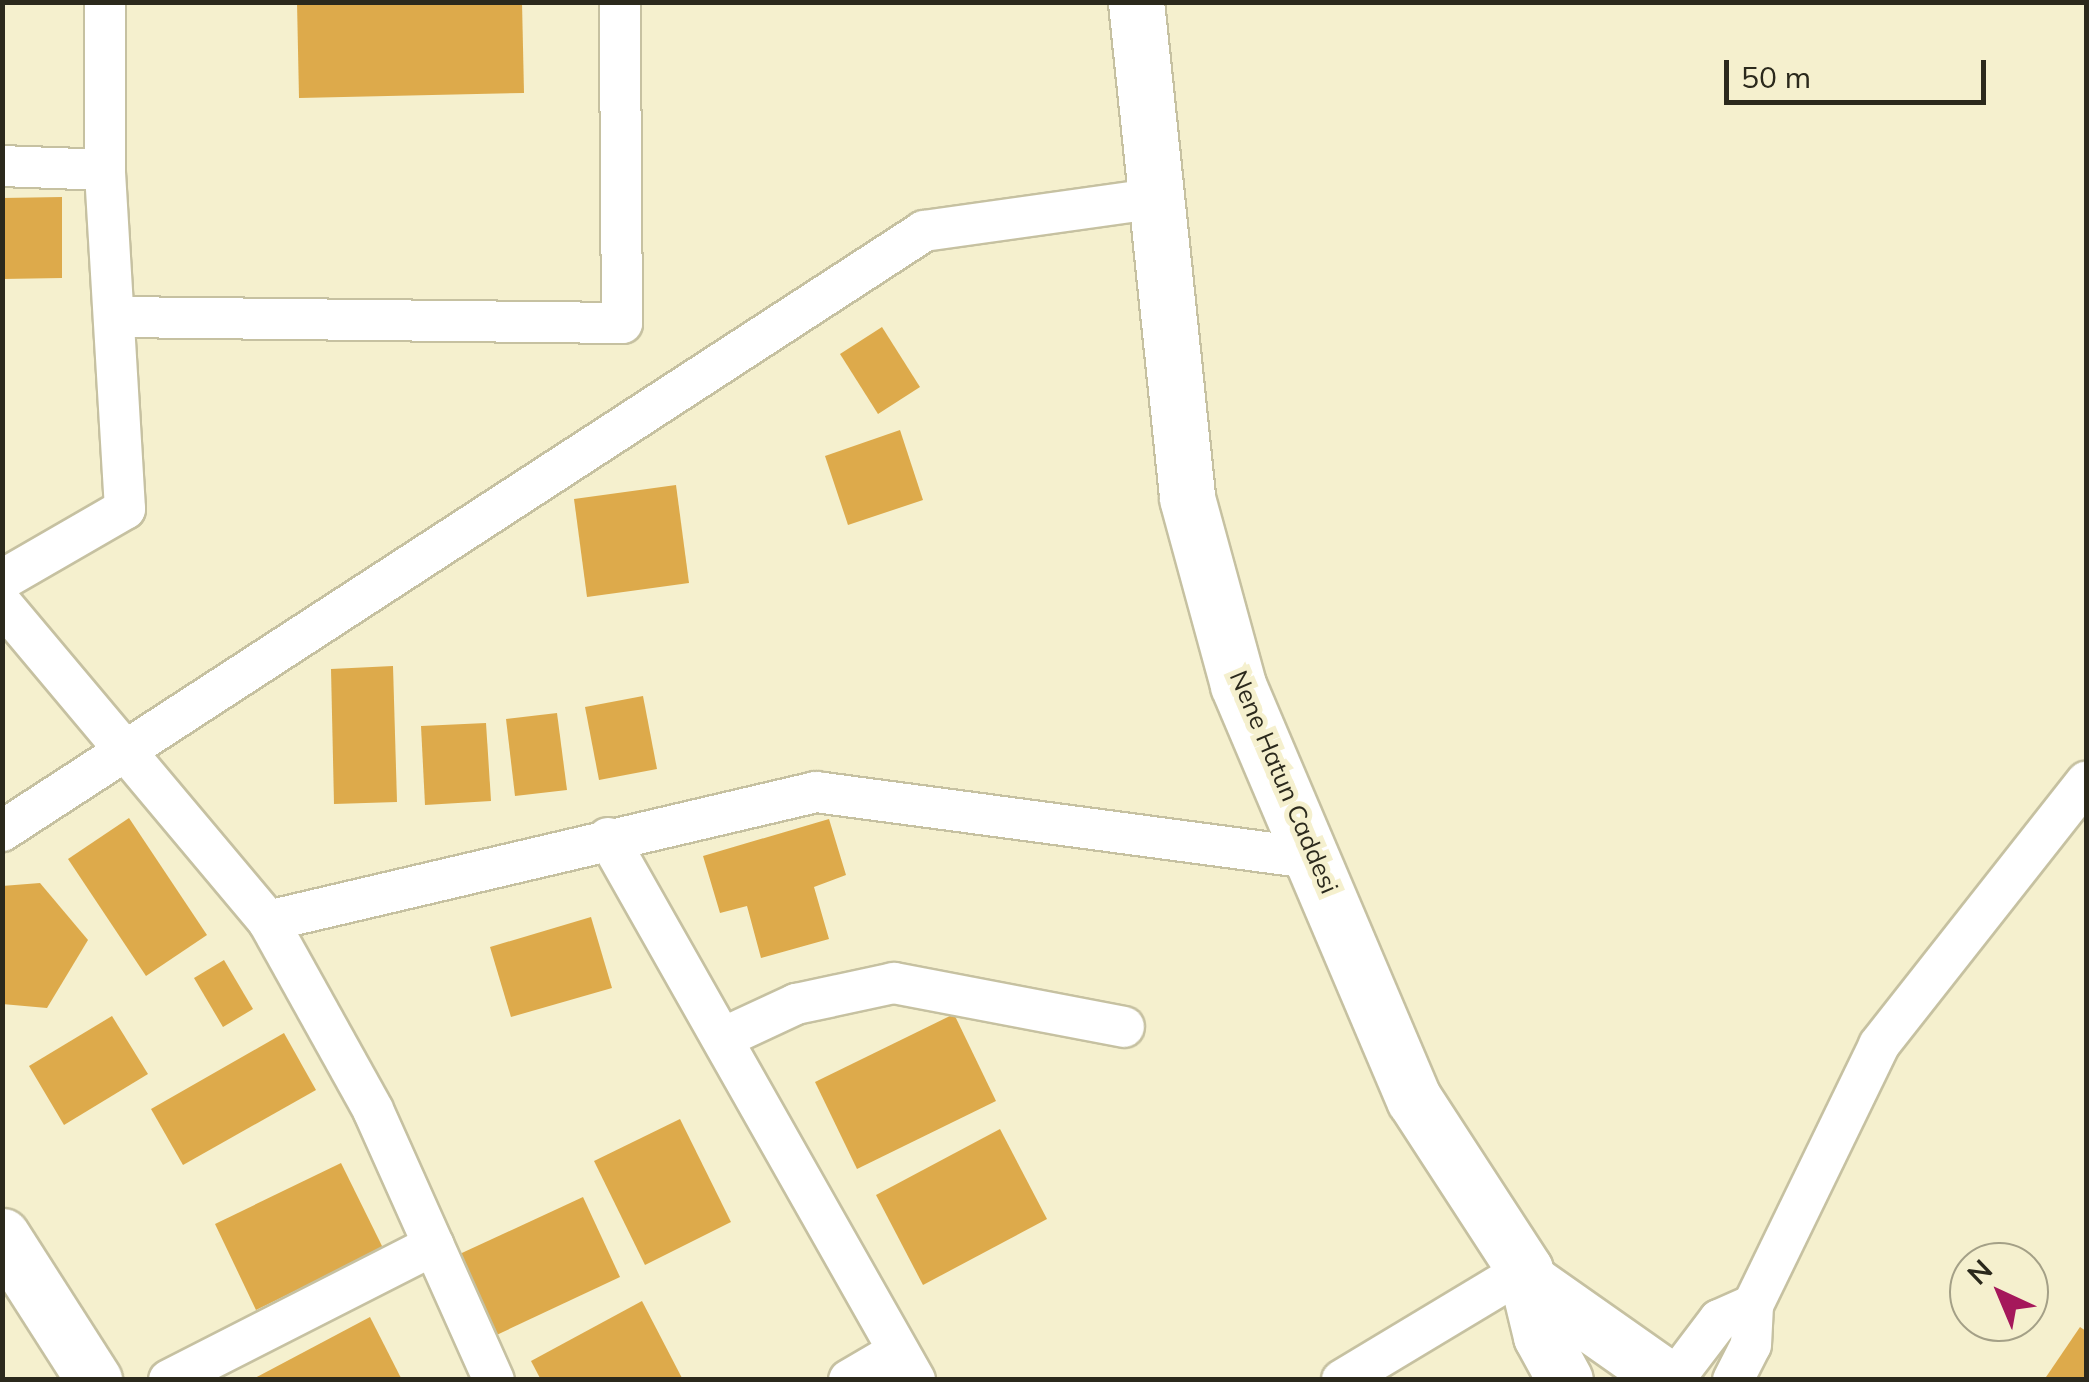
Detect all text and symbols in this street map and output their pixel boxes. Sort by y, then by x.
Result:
scale bar [1729,40,1992,102]
text: 50 m [1741,58,1811,96]
street label: Nene Hatun Caddesi [1223,666,1345,898]
north arrow [1949,1242,2049,1342]
text: N [1959,1252,1999,1291]

